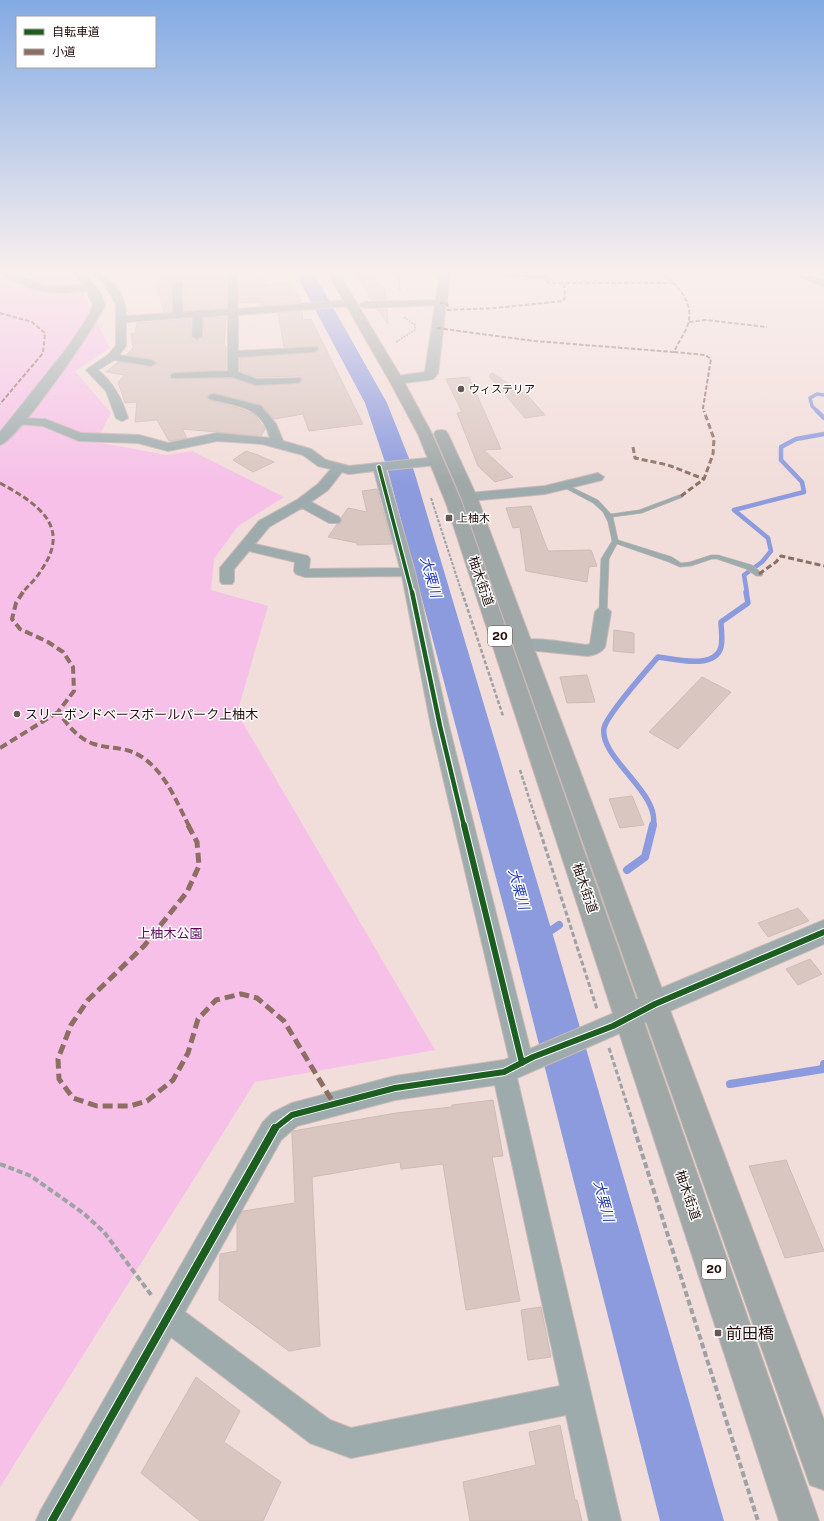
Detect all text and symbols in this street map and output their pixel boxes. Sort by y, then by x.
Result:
legend [16,16,156,68]
text: 自転車道 [52,25,100,39]
text: 小道 [52,45,76,59]
place label: ウィステリア [469,383,535,395]
marker: ウィステリア [456,384,466,394]
place label: 上柚木 [457,512,490,524]
marker: 上柚木 [444,513,454,523]
street label: 柚木街道 [465,554,497,608]
water label: 大栗川 [418,555,445,601]
road number: 20 [488,626,512,646]
place label: スリーボンドベースボールパーク上柚木 [25,707,258,722]
marker: スリーボンドベースボールパーク上柚木 [12,709,22,719]
street label: 柚木街道 [569,861,601,915]
water label: 大栗川 [506,867,533,913]
park label: 上柚木公園 [137,926,203,941]
street label: 柚木街道 [672,1168,704,1222]
water label: 大栗川 [591,1179,618,1225]
road number: 20 [702,1259,726,1279]
place label: 前田橋 [726,1324,774,1343]
marker: 前田橋 [713,1328,723,1338]

